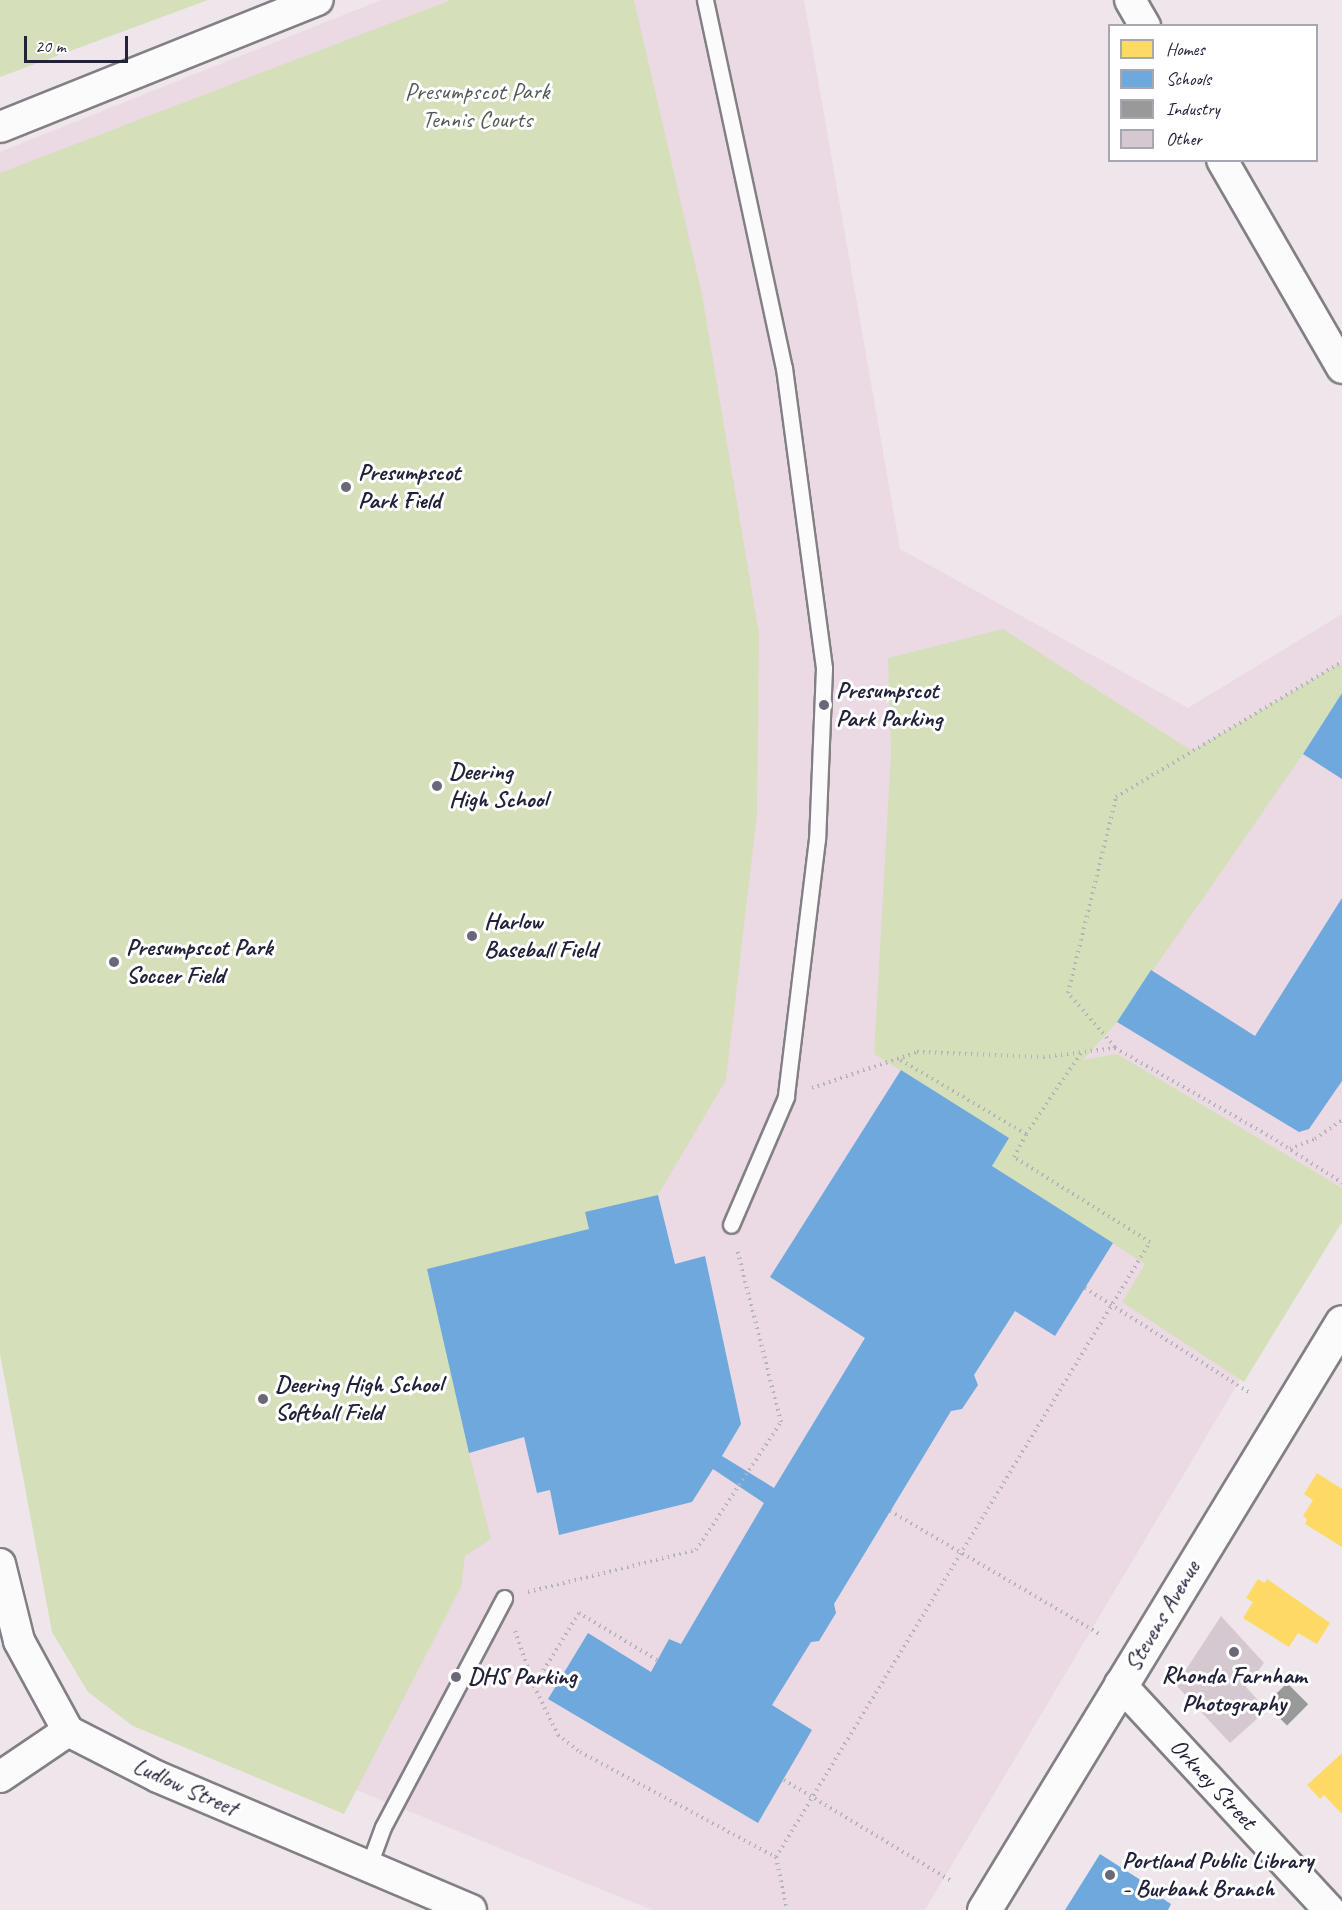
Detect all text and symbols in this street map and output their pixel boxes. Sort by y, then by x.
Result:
scale bar [27,24,130,62]
legend [1108,24,1318,162]
text: 20 m [35,35,66,57]
text: Homes [1166,38,1205,60]
text: Schools [1166,68,1211,90]
park label: Presumpscot Park Tennis Courts [405,78,549,134]
text: Industry [1166,98,1220,120]
text: Other [1166,128,1202,150]
place label: Presumpscot Park Field [358,459,460,515]
marker: Presumpscot Park Field [339,480,353,494]
place label: Presumpscot Park Parking [836,677,943,733]
marker: Presumpscot Park Parking [817,698,831,712]
place label: Deering High School [449,758,546,814]
marker: Deering High School [430,779,444,793]
place label: Harlow Baseball Field [484,908,597,964]
marker: Harlow Baseball Field [465,929,479,943]
place label: Presumpscot Park Soccer Field [126,934,272,990]
marker: Presumpscot Park Soccer Field [107,955,121,969]
place label: Deering High School Softball Field [275,1371,442,1427]
marker: Deering High School Softball Field [256,1392,270,1406]
street label: Stevens Avenue [1118,1556,1206,1676]
marker: Rhonda Farnham Photography [1227,1645,1241,1659]
place label: Rhonda Farnham Photography [1162,1662,1306,1718]
place label: DHS Parking [468,1663,577,1691]
marker: DHS Parking [449,1670,463,1684]
street label: Orkney Street [1164,1732,1262,1836]
street label: Ludlow Street [129,1751,241,1823]
place label: Portland Public Library - Burbank Branch [1122,1847,1313,1903]
marker: Portland Public Library - Burbank Branch [1103,1868,1117,1882]

